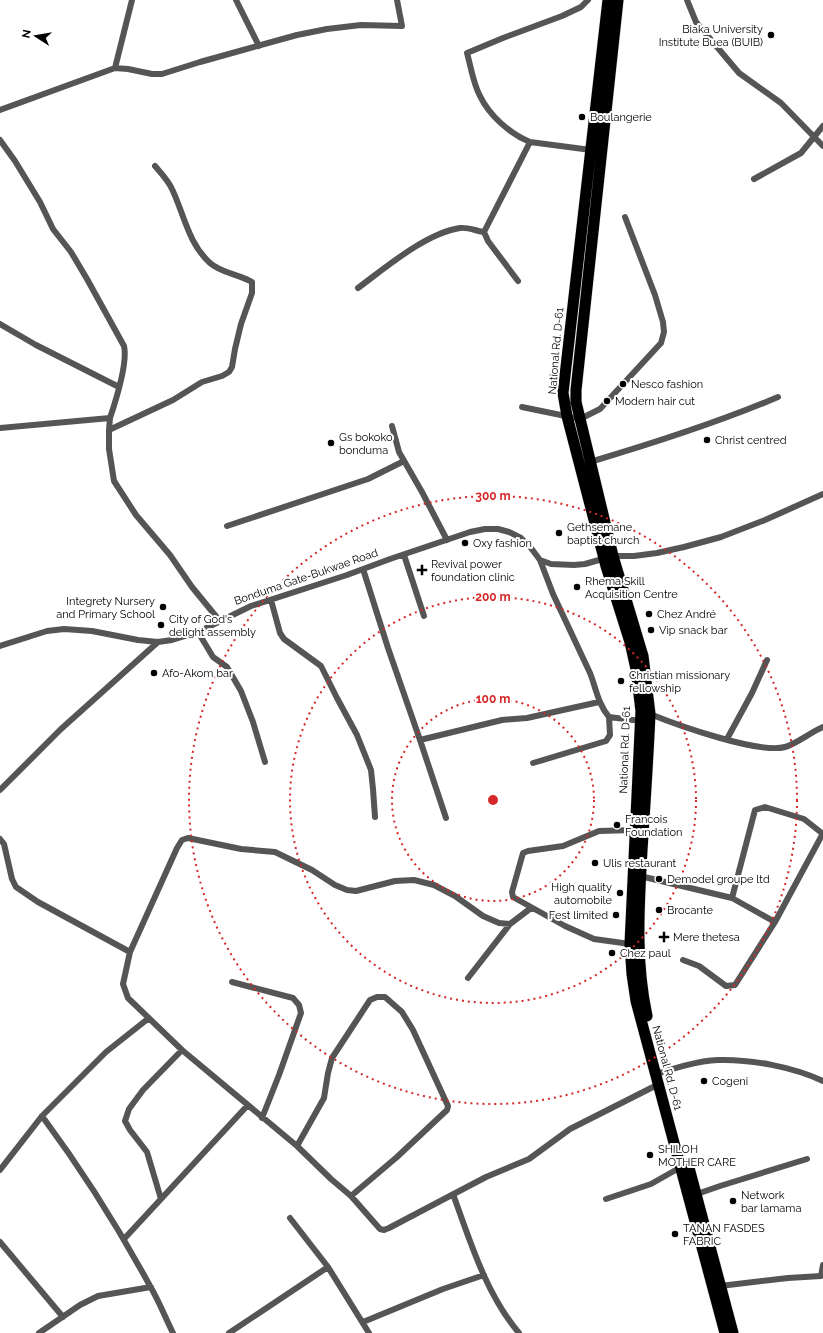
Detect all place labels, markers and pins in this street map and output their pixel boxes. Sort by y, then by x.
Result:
place label: Biaka University Institute Buea (BUIB) [659,23,763,49]
marker: Biaka University Institute Buea (BUIB) [766,30,776,40]
place label: Boulangerie [590,111,652,124]
marker: Boulangerie [577,112,587,122]
place label: Nesco fashion [631,378,703,391]
marker: Nesco fashion [618,379,628,389]
place label: Modern hair cut [615,395,695,408]
marker: Modern hair cut [602,396,612,406]
place label: Gs bokoko bonduma [339,431,393,457]
place label: Christ centred [715,434,787,447]
marker: Christ centred [702,435,712,445]
marker: Gs bokoko bonduma [326,438,336,448]
place label: Gethsemane baptist church [567,521,640,547]
marker: Gethsemane baptist church [554,528,564,538]
place label: Oxy fashion [473,537,532,550]
marker: Oxy fashion [460,538,470,548]
place label: Revival power foundation clinic [431,558,515,584]
marker: Revival power foundation clinic [416,564,428,576]
place label: Rhema Skill Acquisition Centre [585,575,678,601]
marker: Rhema Skill Acquisition Centre [572,582,582,592]
place label: Integrety Nursery and Primary School [56,595,155,621]
marker: Integrety Nursery and Primary School [158,602,168,612]
place label: Chez André [657,608,717,621]
marker: Chez André [644,609,654,619]
place label: City of God's delight assembly [169,613,256,639]
marker: City of God's delight assembly [156,620,166,630]
place label: Vip snack bar [659,624,728,637]
marker: Vip snack bar [646,625,656,635]
place label: Afo-Akom bar [162,667,233,680]
marker: Afo-Akom bar [149,668,159,678]
place label: Christian missionary fellowship [629,669,730,695]
marker: Christian missionary fellowship [616,676,626,686]
centre of rings [486,793,500,807]
place label: Francois Foundation [625,813,682,839]
marker: Francois Foundation [612,820,622,830]
place label: Ulis restaurant [603,857,677,870]
marker: Ulis restaurant [590,858,600,868]
place label: Demodel groupe ltd [667,873,770,886]
marker: Demodel groupe ltd [654,874,664,884]
place label: High quality automobile [551,881,613,907]
marker: High quality automobile [615,888,625,898]
place label: Brocante [667,904,714,917]
marker: Brocante [654,905,664,915]
place label: Fest limited [549,909,608,922]
marker: Fest limited [611,910,621,920]
marker: Mere thetesa [658,931,670,943]
place label: Mere thetesa [673,931,740,944]
place label: Chez paul [620,947,671,960]
marker: Chez paul [607,948,617,958]
place label: Cogeni [712,1075,748,1088]
marker: Cogeni [699,1076,709,1086]
place label: SHILOH MOTHER CARE [658,1143,736,1169]
marker: SHILOH MOTHER CARE [645,1150,655,1160]
place label: Network bar lamama [741,1189,801,1215]
marker: Network bar lamama [728,1196,738,1206]
place label: TANAN FASDES FABRIC [683,1222,765,1248]
marker: TANAN FASDES FABRIC [670,1229,680,1239]

